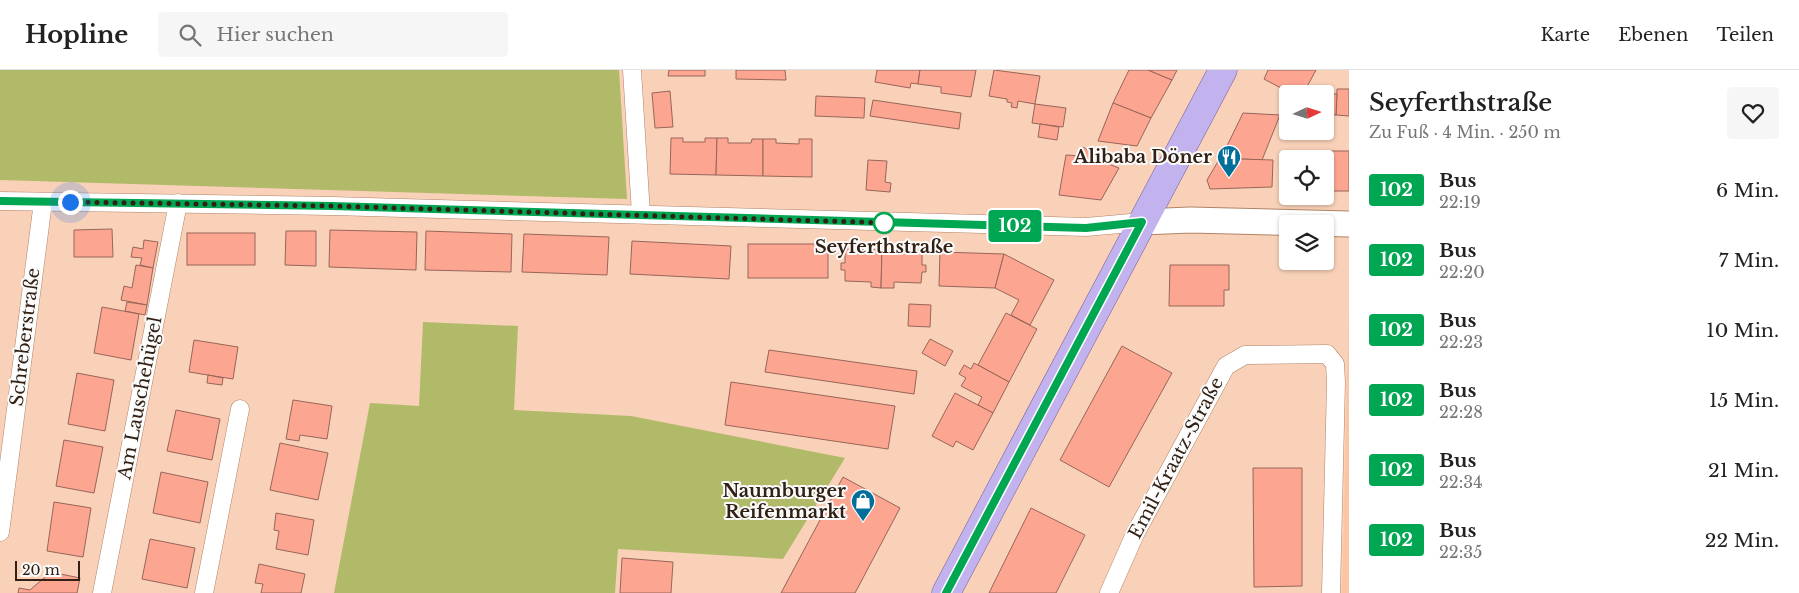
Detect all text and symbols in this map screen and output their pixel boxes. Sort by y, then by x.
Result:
search box [158,12,508,57]
text: Hopline [25,20,128,49]
icon: search [176,21,204,49]
text: Hier suchen [216,23,334,46]
text: Karte [1540,24,1590,46]
text: Ebenen [1618,24,1688,46]
text: Teilen [1716,24,1774,46]
north arrow [1279,85,1334,140]
map controls [1279,85,1334,270]
button: heart [1727,87,1779,139]
text: Seyferthstraße [1369,88,1552,117]
text: Zu Fuß · 4 Min. · 250 m [1369,122,1561,142]
restaurant icon: Alibaba Döner [1216,144,1242,178]
place label: Alibaba Döner [1073,146,1212,168]
button: locate [1279,150,1334,205]
text: Bus [1439,169,1476,192]
text: 102 [1380,179,1413,201]
text: 6 Min. [1716,179,1779,202]
your location [58,190,83,215]
text: 22:19 [1439,192,1481,212]
line badge: 102 [986,210,1044,242]
marker: Seyferthstraße [873,212,895,234]
text: 102 [998,215,1032,237]
button: layers [1279,215,1334,270]
place label: Seyferthstraße [815,236,953,258]
text: Bus [1439,239,1476,262]
text: 102 [1380,249,1413,271]
text: 7 Min. [1719,249,1779,272]
text: 22:20 [1439,262,1485,282]
street label: Schreberstraße [6,267,44,407]
text: Bus [1439,309,1476,332]
street label: Am Lauschehügel [113,315,167,482]
text: 102 [1380,319,1413,341]
text: 10 Min. [1706,319,1779,342]
text: 22:23 [1439,332,1483,352]
street label: Emil-Kraatz-Straße [1124,373,1228,543]
text: Bus [1439,379,1476,402]
text: 102 [1380,389,1413,411]
text: 15 Min. [1709,389,1779,412]
text: 22:28 [1439,402,1483,422]
text: Bus [1439,449,1476,472]
text: 102 [1380,459,1413,481]
text: 21 Min. [1708,459,1779,482]
text: 22:34 [1439,472,1483,492]
place label: Naumburger Reifenmarkt [722,480,846,523]
shop icon: Naumburger Reifenmarkt [850,488,876,522]
text: Bus [1439,519,1476,542]
text: 102 [1380,529,1413,551]
text: 22 Min. [1705,529,1779,552]
text: 22:35 [1439,542,1482,562]
scale bar [15,558,80,581]
text: 20 m [22,561,60,579]

